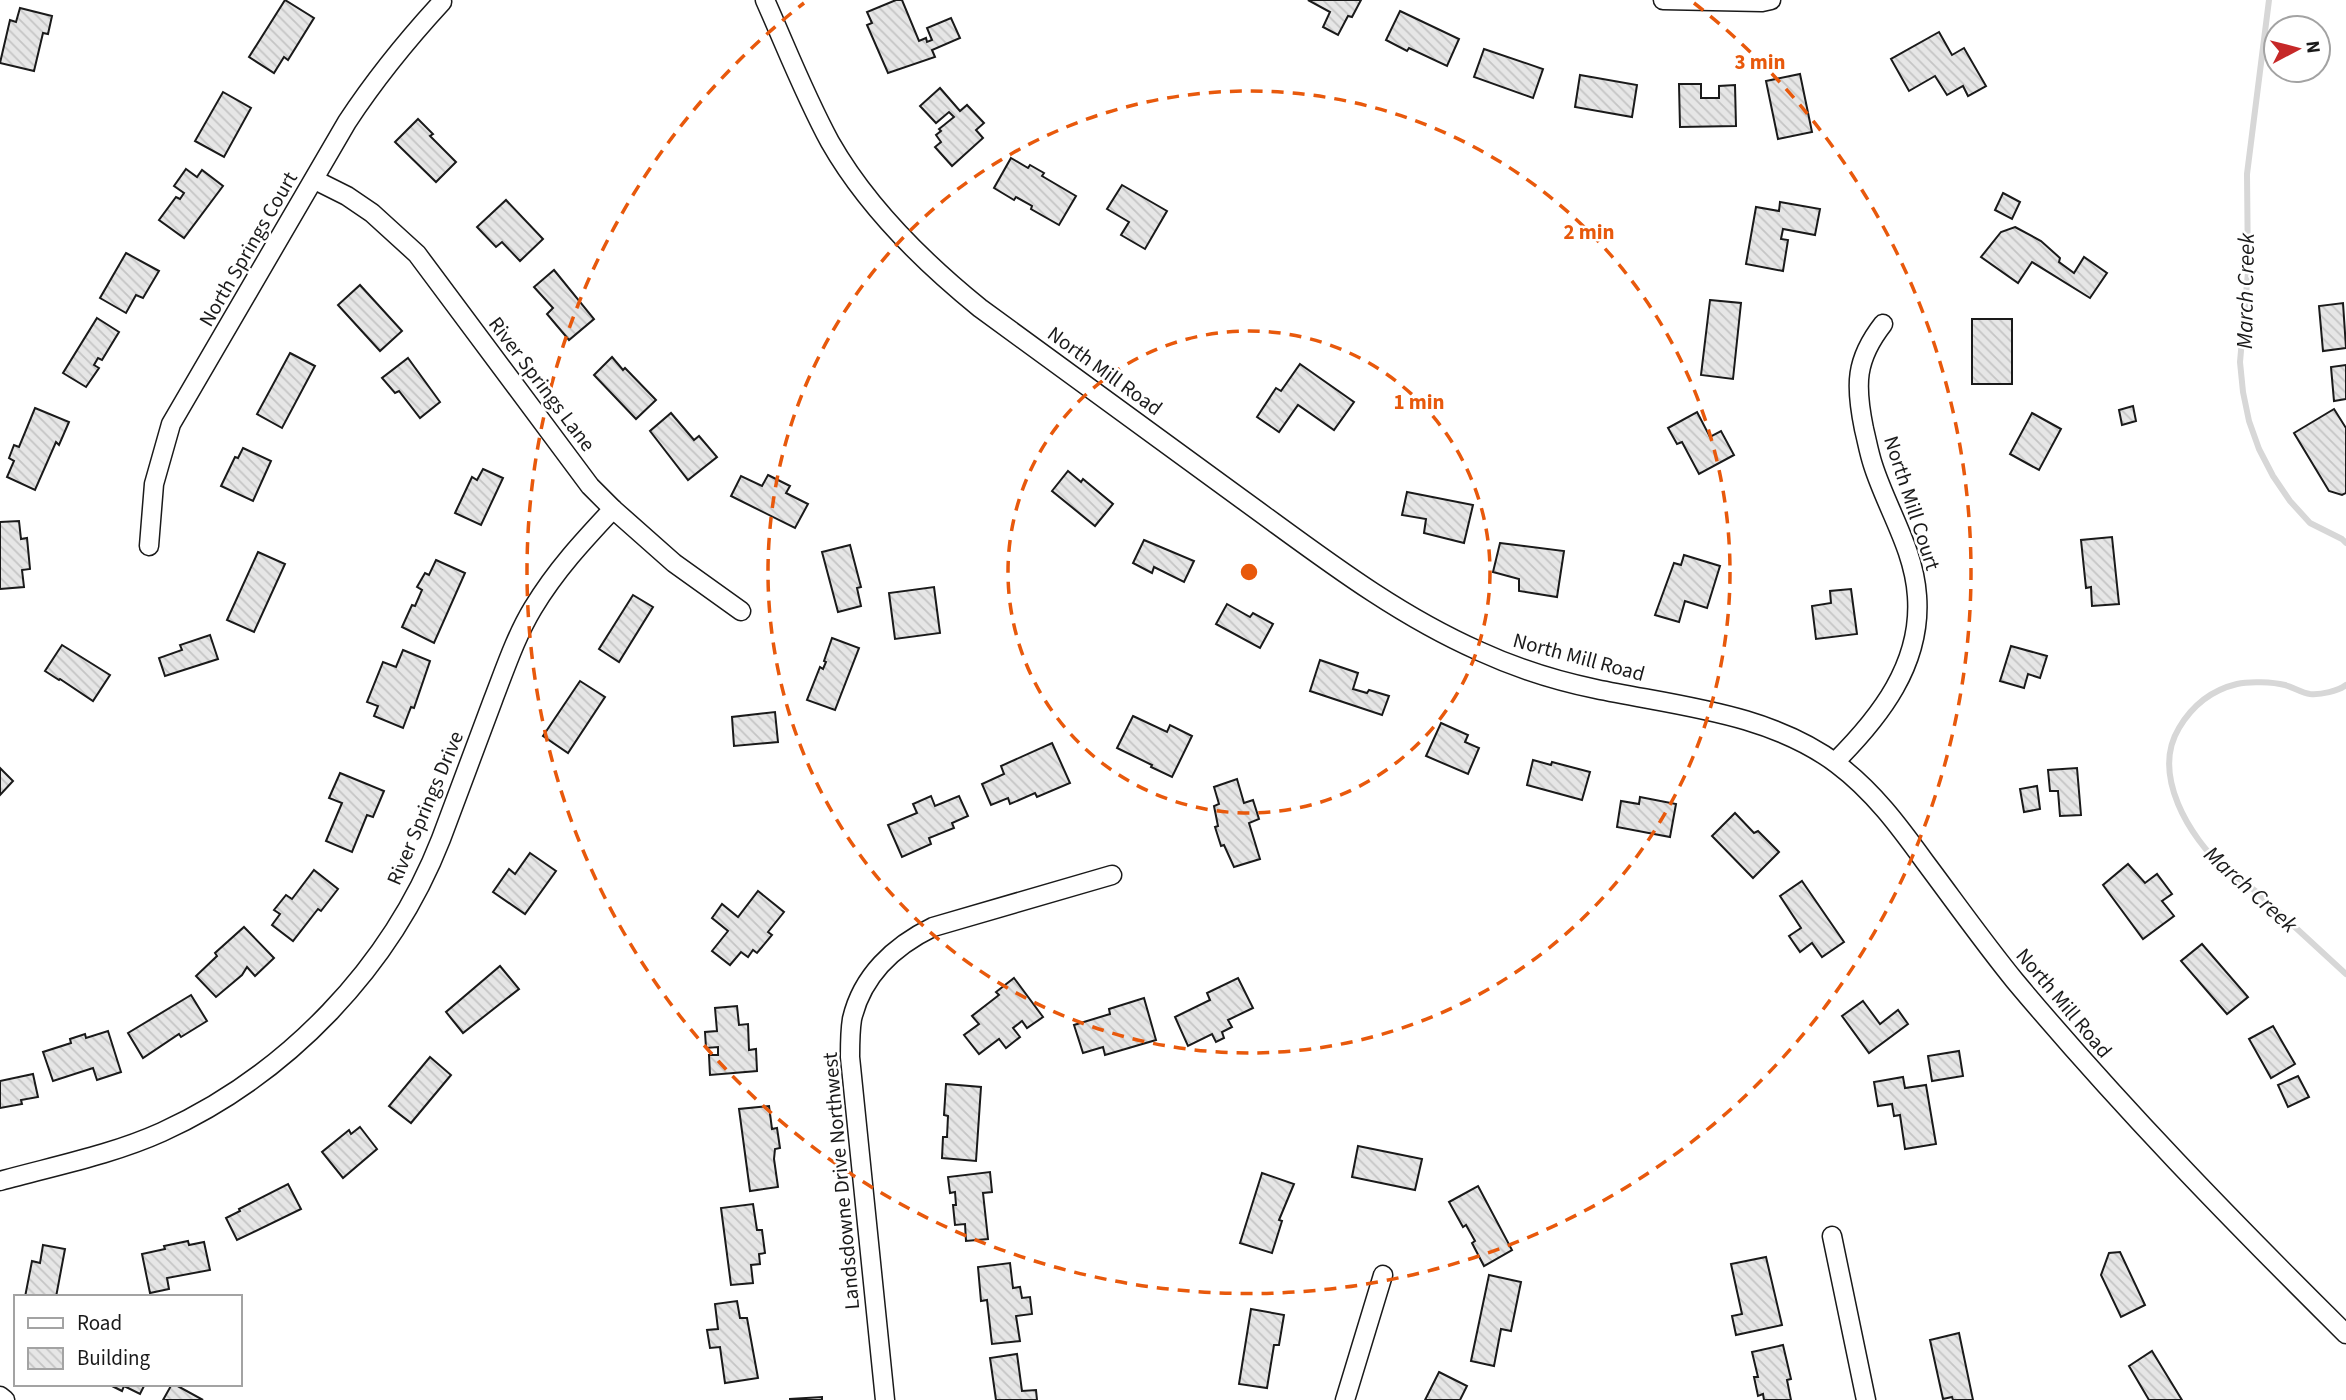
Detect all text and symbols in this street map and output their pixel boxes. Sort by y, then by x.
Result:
north arrow [2262,14,2332,84]
text: N [2298,39,2327,55]
text: 3 min [1734,47,1786,77]
street label: North Springs Court [191,166,305,332]
text: 2 min [1563,217,1615,247]
water label: March Creek [2228,232,2263,349]
street label: River Springs Lane [481,310,603,458]
street label: North Mill Road [1041,319,1169,423]
text: 1 min [1393,387,1445,417]
street label: North Mill Court [1876,432,1948,574]
centre of rings [1237,560,1261,584]
street label: North Mill Road [1510,625,1648,689]
street label: River Springs Drive [379,726,471,890]
water label: March Creek [2196,838,2306,941]
street label: North Mill Road [2009,941,2119,1065]
street label: Landsdowne Drive Northwest [815,1051,867,1311]
legend [14,1295,242,1386]
text: Road [77,1308,122,1338]
text: Building [77,1343,151,1373]

